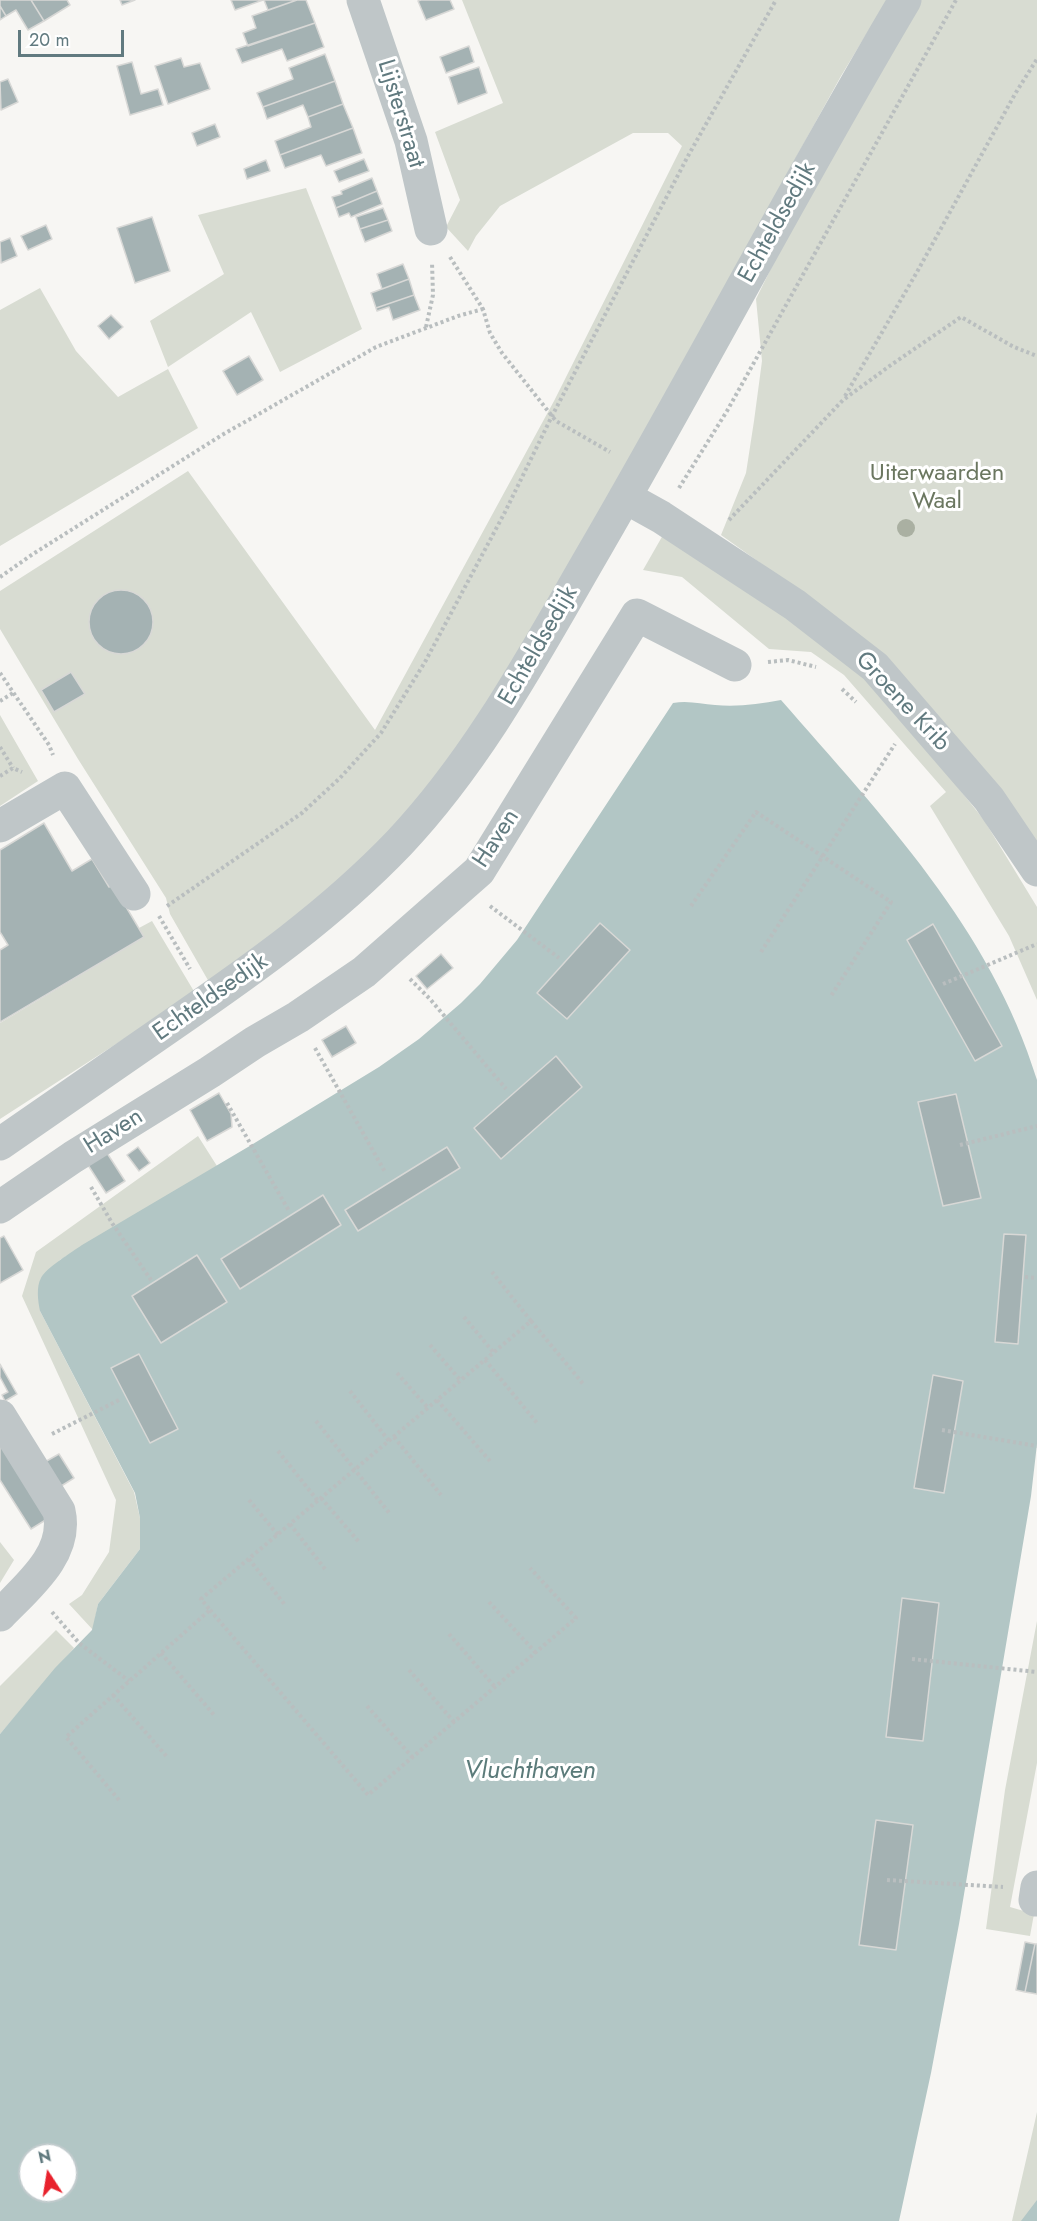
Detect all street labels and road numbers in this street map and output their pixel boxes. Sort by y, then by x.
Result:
street label: Lijsterstraat [370,56,430,172]
street label: Echteldsedijk [733,158,823,288]
street label: Echteldsedijk [493,581,585,711]
street label: Groene Krib [849,646,955,758]
street label: Haven [468,804,526,874]
street label: Echteldsedijk [148,948,274,1048]
street label: Haven [79,1103,149,1161]

